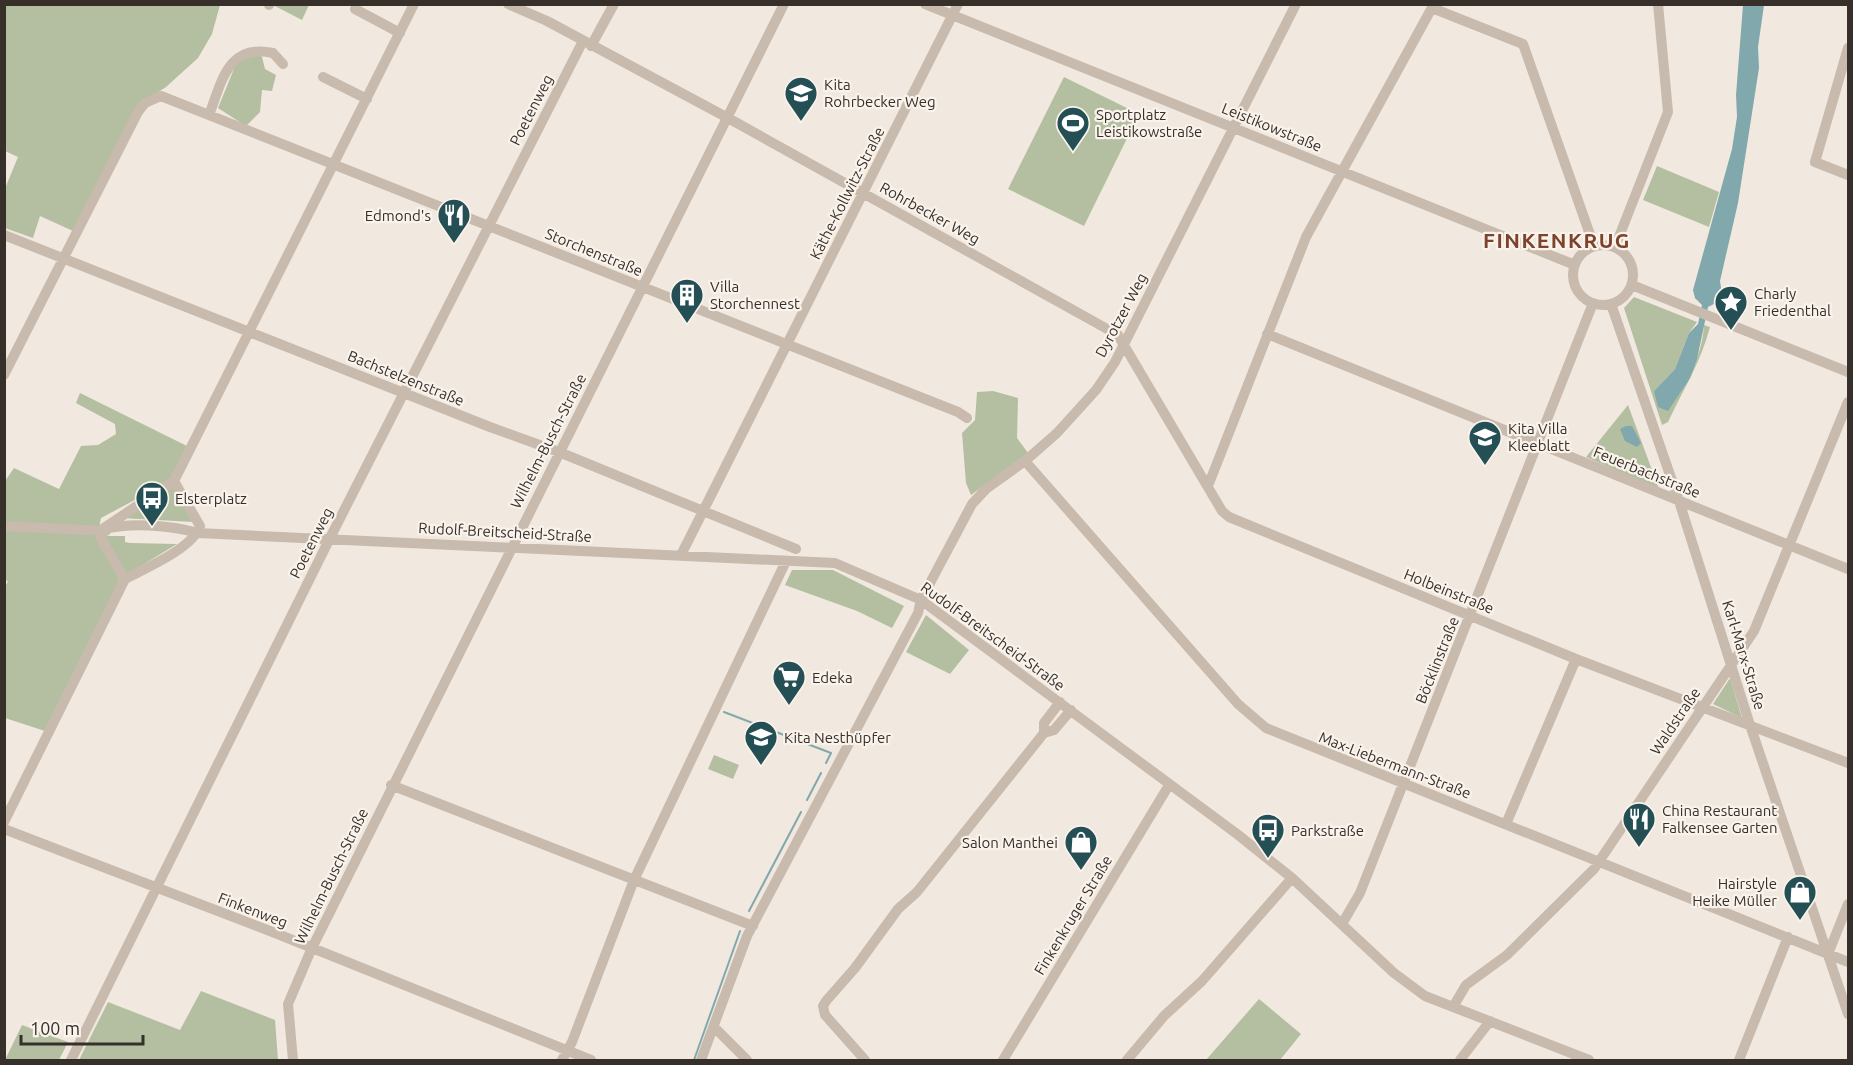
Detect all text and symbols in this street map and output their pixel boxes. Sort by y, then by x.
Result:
street label: Poetenweg [506,72,556,148]
school or university icon: Kita Rohrbecker Weg [783,75,819,122]
place label: Kita Rohrbecker Weg [824,76,936,110]
street label: Leistikowstraße [1219,99,1325,155]
sports icon: Sportplatz Leistikowstraße [1055,105,1091,152]
place label: Sportplatz Leistikowstraße [1096,106,1202,140]
street label: Käthe-Kollwitz-Straße [806,124,888,262]
street label: Rohrbecker Weg [877,178,983,248]
restaurant icon: Edmond's [436,197,472,244]
place label: Edmond's [365,207,431,224]
street label: Storchenstraße [543,225,645,279]
district label: FINKENKRUG [1483,228,1631,252]
street label: Dyrotzer Weg [1092,270,1150,360]
building icon: Villa Storchennest [669,277,705,324]
place label: Villa Storchennest [710,278,800,312]
place icon: Charly Friedenthal [1713,284,1749,331]
place label: Charly Friedenthal [1754,285,1831,319]
street label: Bachstelzenstraße [345,347,467,409]
street label: Wilhelm-Busch-Straße [507,371,589,511]
school or university icon: Kita Villa Kleeblatt [1467,419,1503,466]
place label: Kita Villa Kleeblatt [1508,420,1570,454]
street label: Feuerbachstraße [1591,443,1703,501]
bus stop icon: Elsterplatz [134,480,170,527]
place label: Elsterplatz [175,490,247,507]
street label: Poetenweg [286,505,336,581]
street label: Rudolf-Breitscheid-Straße [418,519,592,545]
street label: Holbeinstraße [1402,565,1496,617]
street label: Rudolf-Breitscheid-Straße [918,578,1068,694]
street label: Karl-Marx-Straße [1719,598,1769,712]
street label: Böcklinstraße [1412,614,1462,706]
supermarket icon: Edeka [771,659,807,706]
place label: Edeka [812,669,853,686]
street label: Waldstraße [1646,684,1704,758]
school or university icon: Kita Nesthüpfer [743,719,779,766]
street label: Max-Liebermann-Straße [1317,728,1473,802]
place label: Kita Nesthüpfer [784,729,891,746]
restaurant icon: China Restaurant Falkensee Garten [1621,801,1657,848]
place label: China Restaurant Falkensee Garten [1662,802,1778,836]
street label: Wilhelm-Busch-Straße [291,805,371,947]
bus stop icon: Parkstraße [1250,812,1286,859]
place label: Parkstraße [1291,822,1364,839]
shop icon: Salon Manthei [1063,824,1099,871]
place label: Salon Manthei [962,834,1058,851]
street label: Finkenkruger Straße [1031,852,1115,978]
shop icon: Hairstyle Heike Müller [1782,874,1818,921]
place label: Hairstyle Heike Müller [1692,875,1777,909]
street label: Finkenweg [216,889,290,931]
scale bar [21,1008,142,1046]
text: 100 m [30,1018,80,1038]

